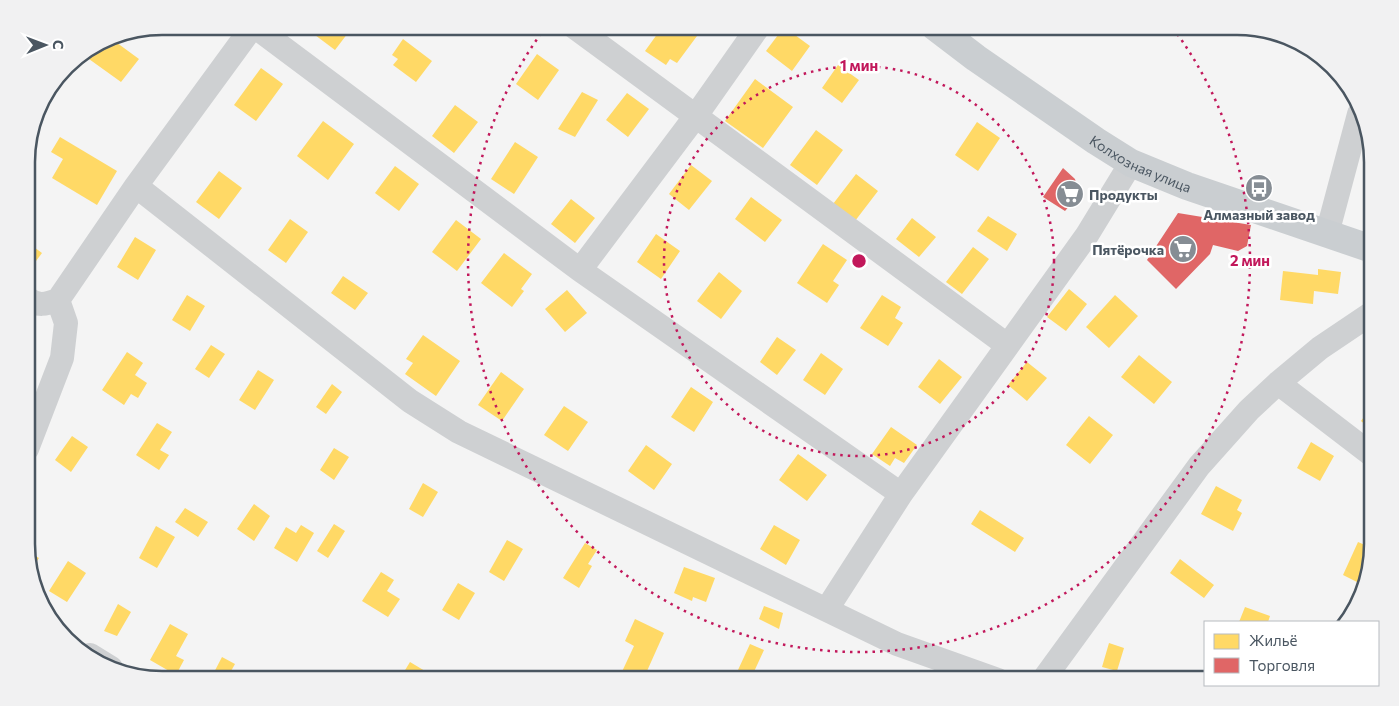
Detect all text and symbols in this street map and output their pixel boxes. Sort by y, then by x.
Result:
north arrow [20,20,70,70]
text: С [50,40,67,50]
text: 1 мин [840,56,878,74]
street label: Колхозная улица [1087,131,1194,195]
bus stop icon: Алмазный завод [1244,173,1274,203]
supermarket icon: Продукты [1055,179,1085,209]
place label: Продукты [1089,186,1158,203]
place label: Алмазный завод [1203,206,1315,223]
supermarket icon: Пятёрочка [1168,234,1198,264]
place label: Пятёрочка [1092,241,1164,258]
text: 2 мин [1230,251,1270,269]
centre of rings [850,252,868,270]
legend [1204,621,1379,686]
text: Жильё [1249,631,1297,649]
text: Торговля [1249,656,1315,674]

